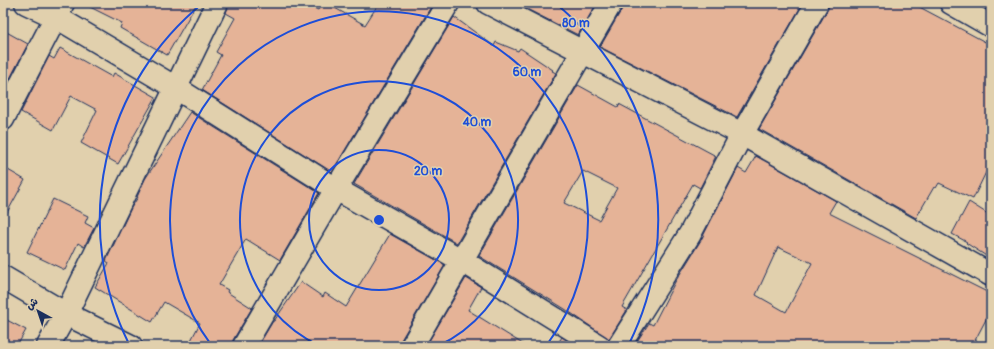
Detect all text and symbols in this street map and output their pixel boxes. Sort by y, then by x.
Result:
text: 80 m [562,16,590,31]
text: 60 m [513,65,542,80]
text: 40 m [462,115,492,130]
text: 20 m [414,164,442,179]
centre of rings [372,213,386,227]
north arrow [18,291,58,331]
text: ش [23,295,41,313]

